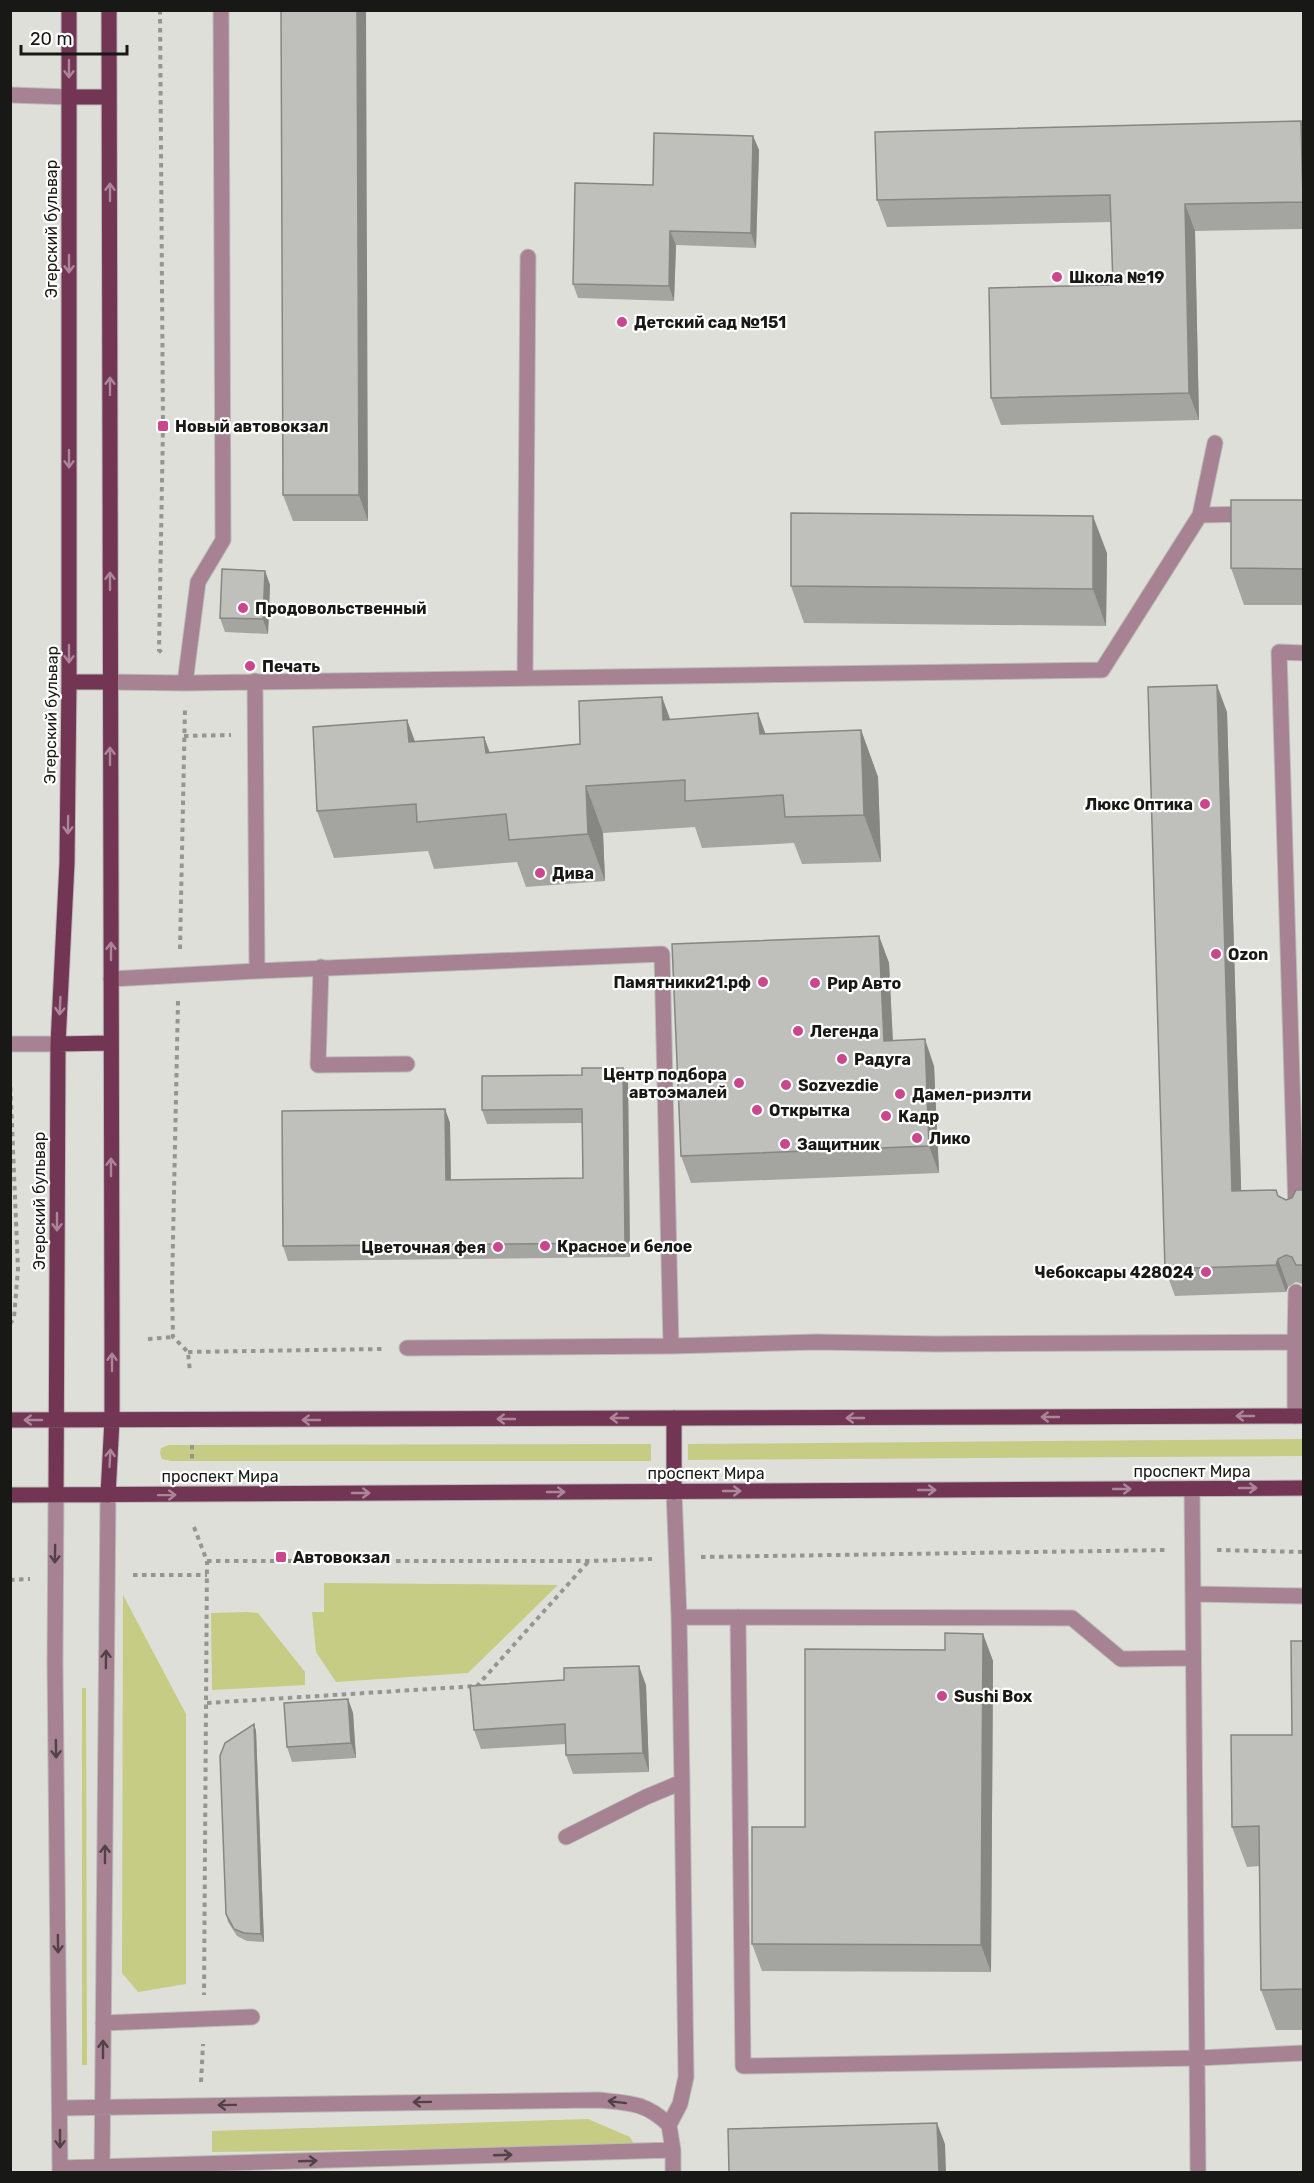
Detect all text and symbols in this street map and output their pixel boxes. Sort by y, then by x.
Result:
scale bar [21,18,128,56]
text: 20 m [30,28,72,50]
one-way arrow [63,58,75,78]
street label: Эгерский бульвар [42,160,61,298]
one-way arrow [104,183,116,203]
one-way arrow [63,253,75,273]
place label: Школа №19 [1069,268,1164,287]
marker: Школа №19 [1050,270,1064,284]
place label: Детский сад №151 [634,313,786,332]
marker: Детский сад №151 [615,315,629,329]
one-way arrow [104,377,116,397]
place label: Новый автовокзал [175,417,328,436]
marker: Новый автовокзал [156,419,170,433]
one-way arrow [63,448,75,468]
one-way arrow [104,572,116,592]
place label: Продовольственный [255,599,427,618]
marker: Продовольственный [236,601,250,615]
one-way arrow [63,643,75,663]
street label: Эгерский бульвар [40,646,62,784]
place label: Печать [262,657,320,676]
marker: Печать [243,659,257,673]
one-way arrow [104,746,116,766]
place label: Люкс Оптика [1085,795,1193,814]
marker: Люкс Оптика [1198,797,1212,811]
one-way arrow [62,814,74,834]
place label: Дива [552,864,594,883]
marker: Дива [533,866,547,880]
one-way arrow [105,941,117,961]
place label: Ozon [1228,945,1268,964]
marker: Ozon [1209,947,1223,961]
place label: Памятники21.рф [613,973,751,992]
place label: Рир Авто [827,974,901,993]
marker: Памятники21.рф [756,975,770,989]
marker: Рир Авто [808,976,822,990]
one-way arrow [54,995,65,1015]
place label: Легенда [810,1022,879,1041]
marker: Легенда [791,1024,805,1038]
place label: Радуга [854,1050,911,1069]
marker: Радуга [835,1052,849,1066]
place label: Центр подбора автоэмалей [603,1065,727,1102]
marker: Центр подбора автоэмалей [732,1076,746,1090]
place label: Sozvezdie [798,1076,879,1095]
marker: Sozvezdie [779,1078,793,1092]
place label: Дамел-риэлти [912,1085,1031,1104]
marker: Дамел-риэлти [893,1087,907,1101]
place label: Открытка [769,1101,850,1120]
marker: Открытка [750,1103,764,1117]
place label: Кадр [898,1107,939,1126]
marker: Кадр [879,1109,893,1123]
place label: Лико [929,1129,971,1148]
marker: Лико [910,1131,924,1145]
street label: Эгерский бульвар [30,1132,49,1270]
place label: Защитник [797,1135,880,1154]
marker: Защитник [778,1137,792,1151]
one-way arrow [105,1157,117,1177]
one-way arrow [51,1211,63,1231]
place label: Красное и белое [557,1237,692,1256]
place label: Цветочная фея [361,1238,486,1257]
marker: Красное и белое [538,1239,552,1253]
marker: Цветочная фея [491,1240,505,1254]
place label: Чебоксары 428024 [1035,1263,1194,1282]
marker: Чебоксары 428024 [1199,1265,1213,1279]
one-way arrow [106,1352,118,1372]
one-way arrow [1236,1410,1256,1422]
one-way arrow [1041,1411,1061,1423]
one-way arrow [846,1412,866,1424]
one-way arrow [496,1413,516,1425]
one-way arrow [610,1413,630,1424]
one-way arrow [24,1414,44,1426]
one-way arrow [301,1414,321,1426]
one-way arrow [104,1448,115,1468]
street label: проспект Мира [1134,1462,1250,1481]
street label: проспект Мира [648,1464,764,1483]
street label: проспект Мира [162,1467,278,1486]
one-way arrow [1237,1482,1257,1494]
one-way arrow [1112,1483,1132,1495]
one-way arrow [917,1484,937,1496]
one-way arrow [722,1485,742,1497]
one-way arrow [546,1486,566,1498]
one-way arrow [351,1487,371,1499]
one-way arrow [156,1489,176,1501]
one-way arrow [50,1543,61,1563]
place label: Автовокзал [293,1548,390,1567]
marker: Автовокзал [274,1550,288,1564]
one-way arrow [100,1649,112,1669]
place label: Sushi Box [954,1687,1033,1706]
marker: Sushi Box [935,1689,949,1703]
one-way arrow [50,1738,62,1758]
one-way arrow [99,1844,111,1864]
one-way arrow [52,1933,64,1953]
one-way arrow [97,2039,109,2059]
one-way arrow [608,2096,628,2107]
one-way arrow [413,2097,433,2108]
one-way arrow [218,2099,238,2111]
one-way arrow [54,2128,66,2148]
one-way arrow [492,2149,512,2161]
one-way arrow [297,2155,317,2167]

